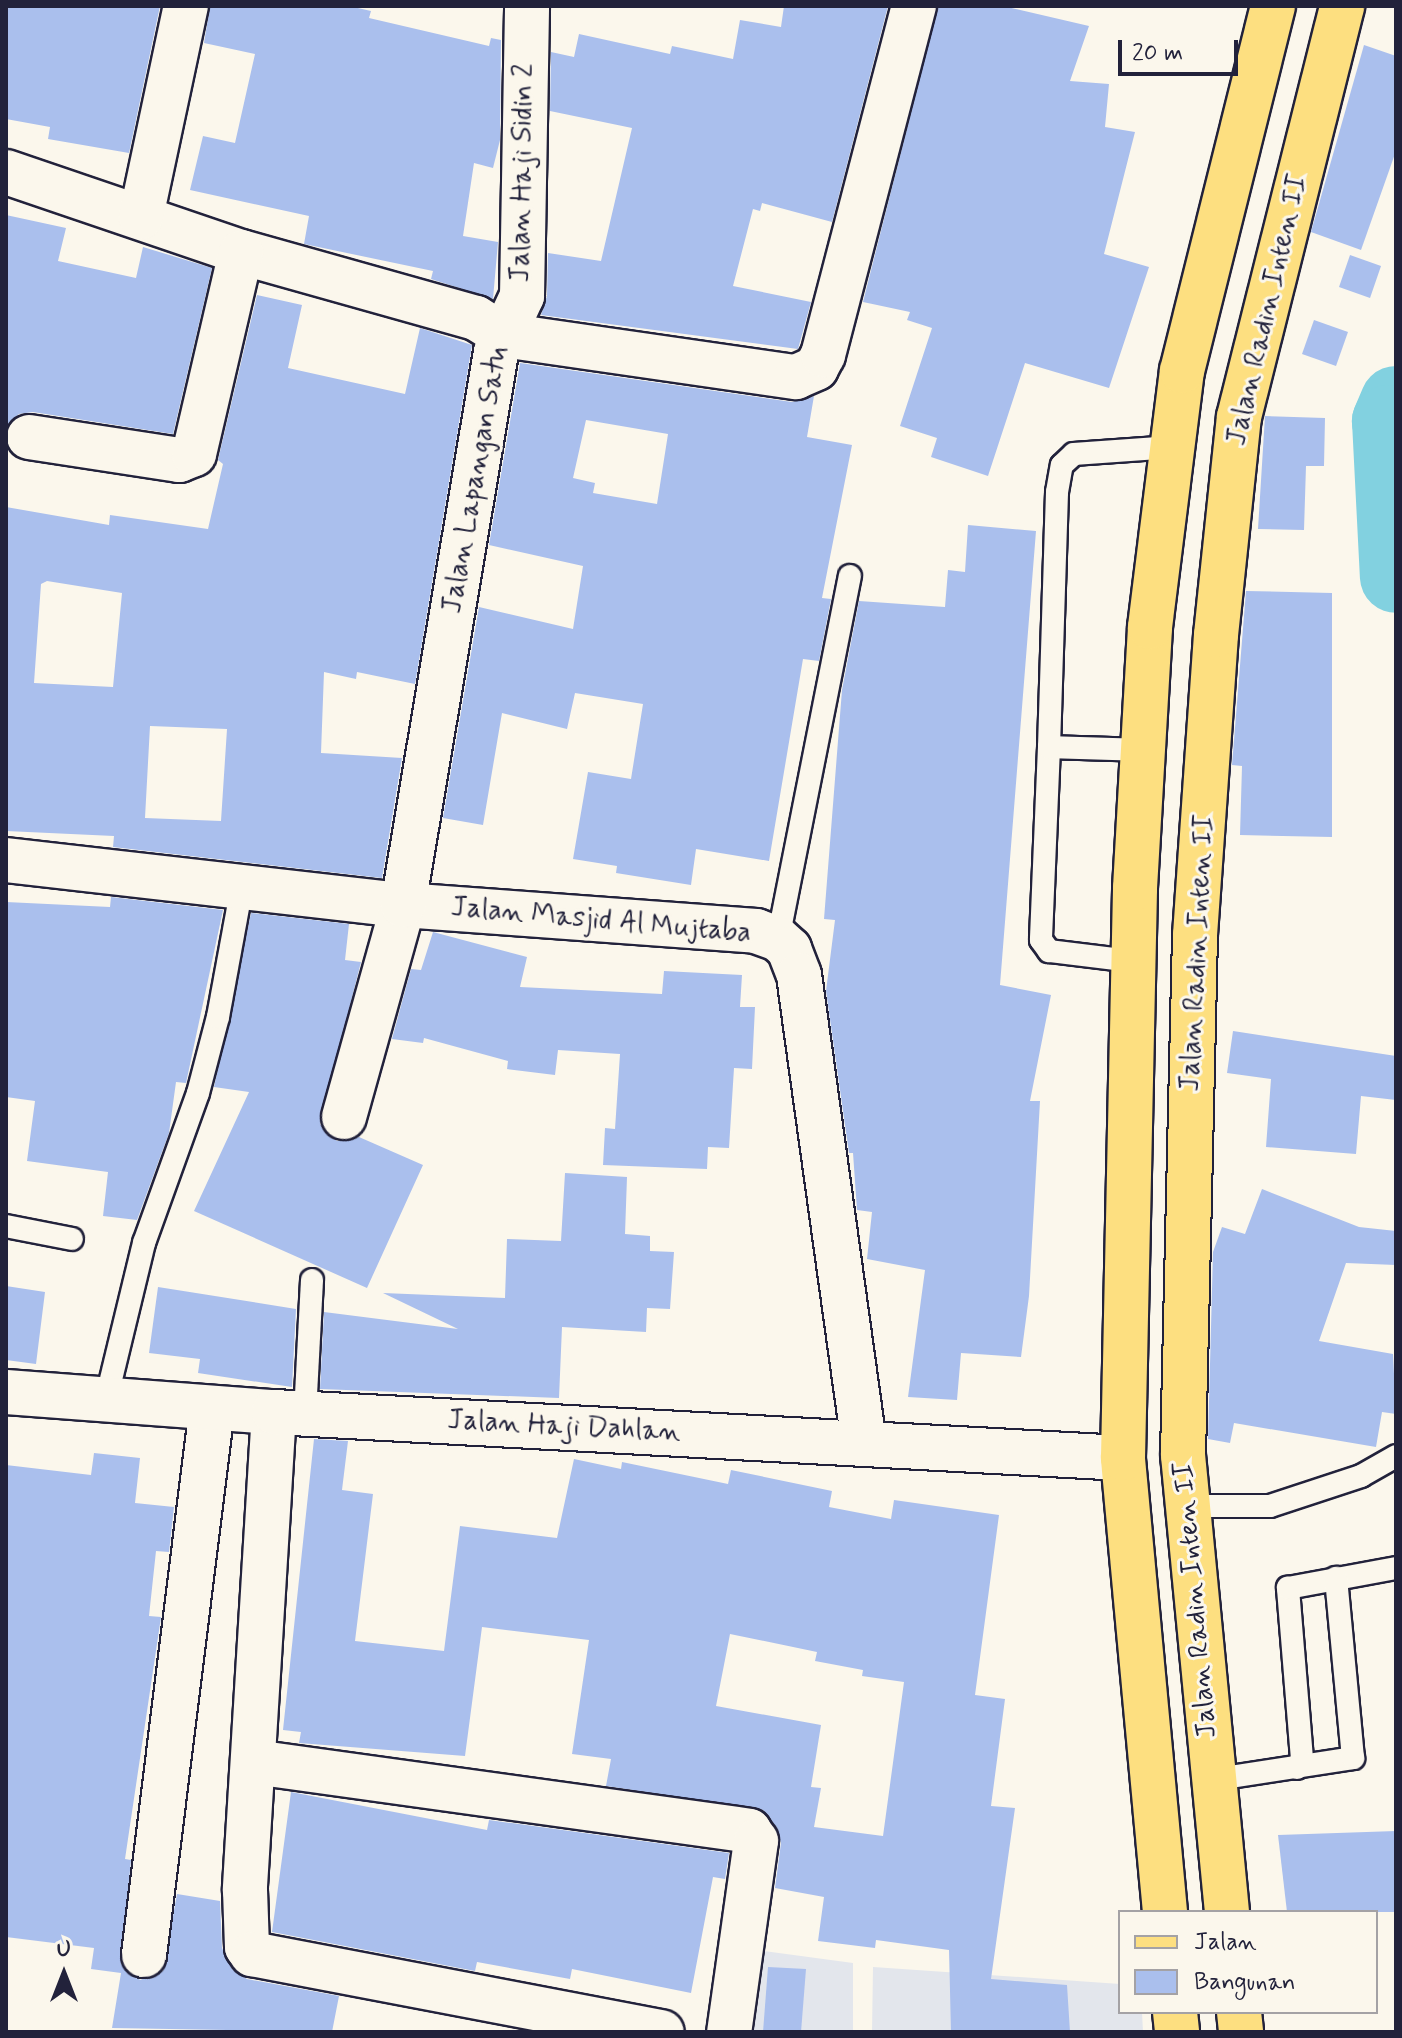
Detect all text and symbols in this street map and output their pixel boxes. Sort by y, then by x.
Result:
scale bar [1122,24,1242,74]
text: 20 m [1132,38,1183,69]
street label: Jalan Haji Sidin 2 [504,61,542,285]
street label: Jalan Radin Inten II [1221,173,1315,447]
street label: Jalan Lapangan Satu [436,346,516,614]
street label: Jalan Radin Inten II [1174,815,1222,1091]
street label: Jalan Masjid Al Mujtaba [448,891,754,951]
street label: Jalan Haji Dahlan [453,1404,675,1450]
street label: Jalan Radin Inten II [1167,1462,1225,1738]
legend [1118,1910,1378,2014]
text: Jalan [1194,1927,1257,1958]
north arrow [24,1934,104,2014]
text: U [57,1936,71,1964]
text: Bangunan [1194,1967,1295,1998]

